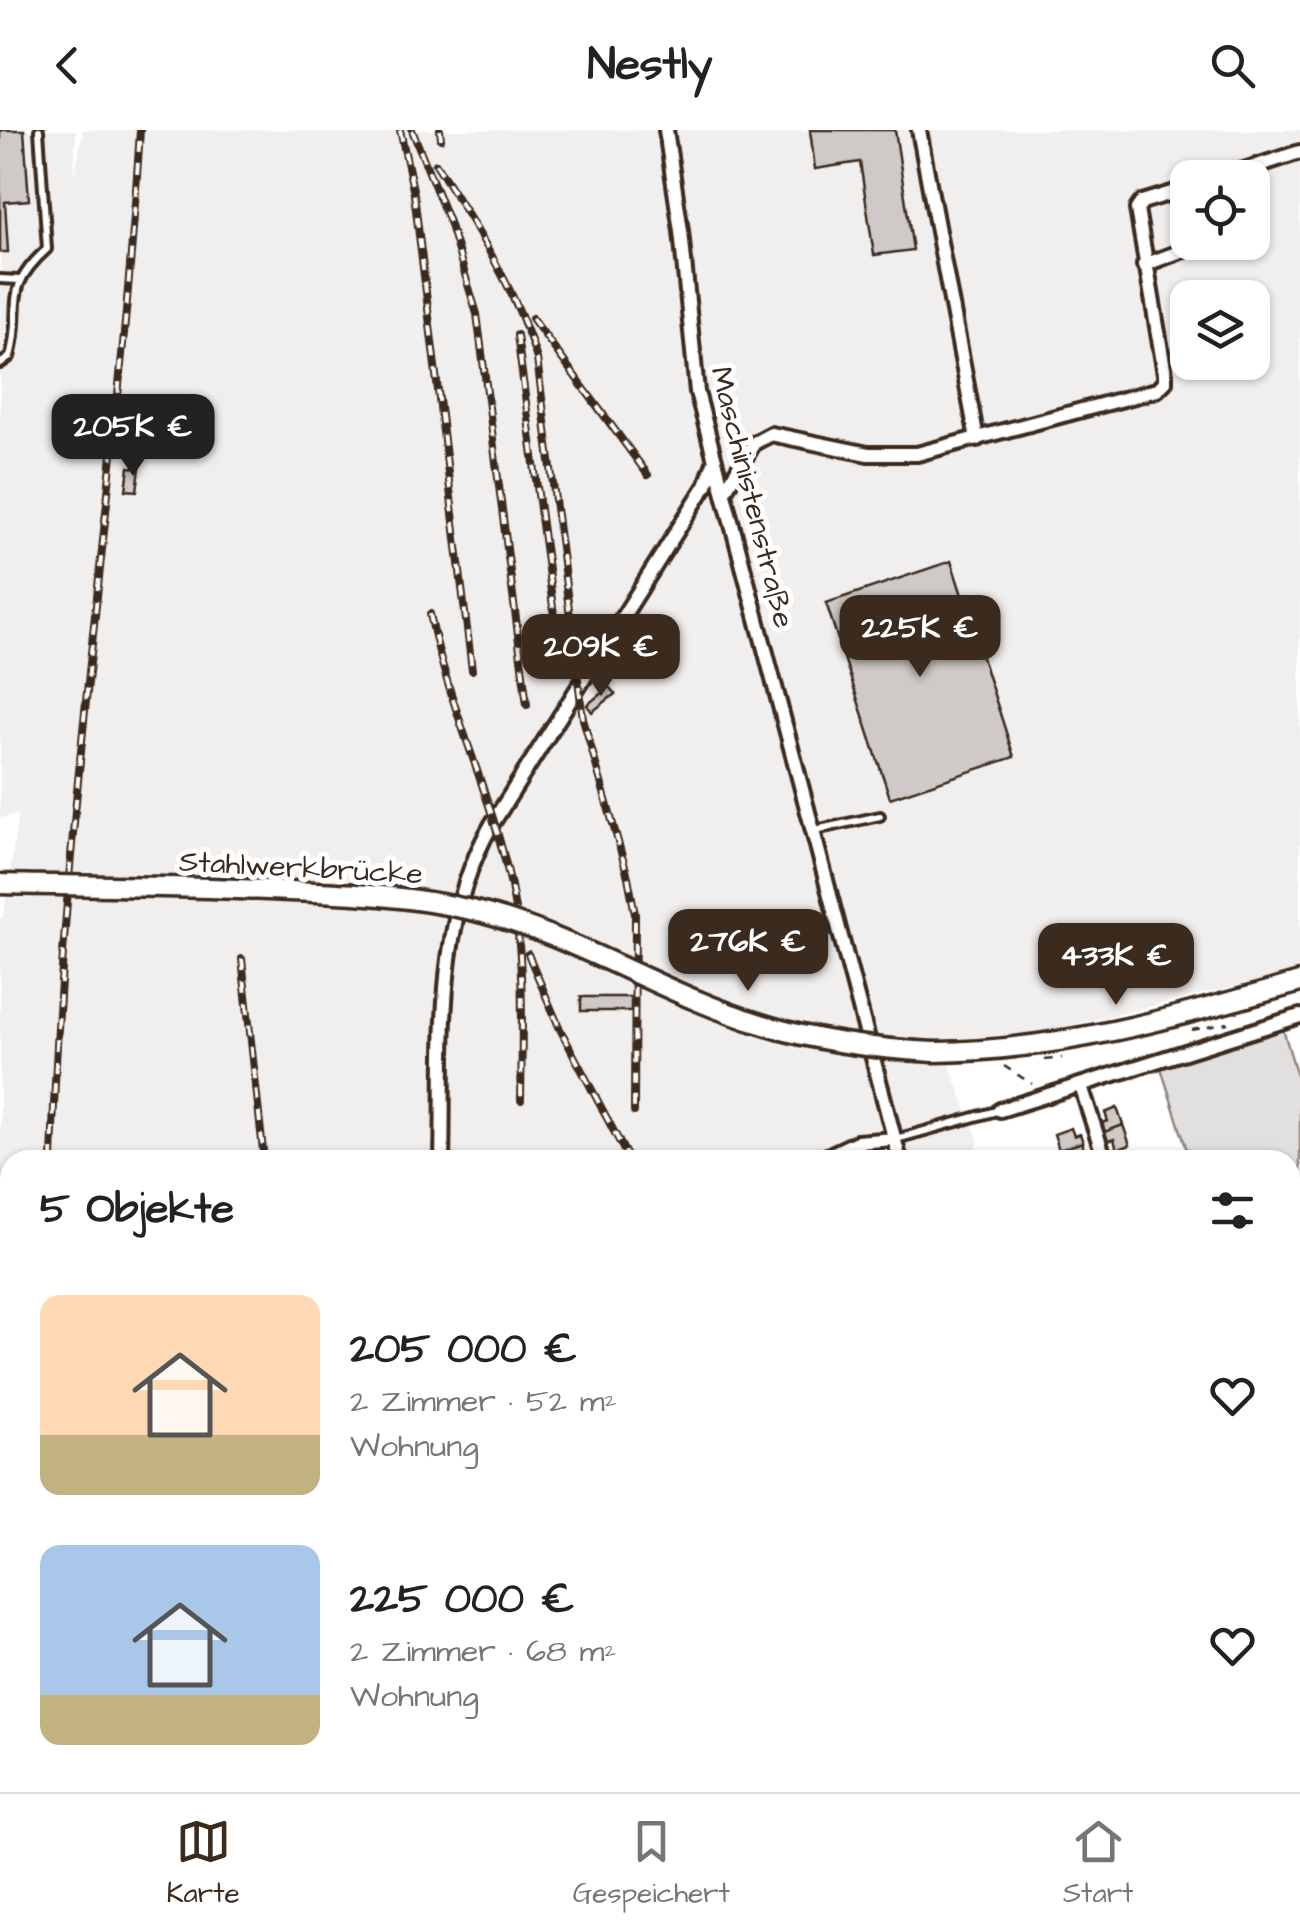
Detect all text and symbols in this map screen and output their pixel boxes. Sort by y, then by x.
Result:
text: Nestly [587,34,713,96]
icon: back [40,38,95,93]
icon: search [1205,38,1260,93]
map controls [1170,160,1270,380]
button: locate [1170,160,1270,260]
button: layers [1170,280,1270,380]
street label: Maschinistenstraße [699,362,805,632]
pin: 205K € [52,394,214,479]
text: 205K € [74,404,192,449]
pin: 225K € [839,595,1001,680]
text: 225K € [862,605,978,650]
pin: 209K € [520,614,682,699]
text: 209K € [544,624,658,669]
street label: Stahlwerkbrücke [178,841,424,895]
pin: 276K € [667,909,829,994]
text: 276K € [690,919,806,964]
pin: 433K € [1035,923,1197,1008]
text: 433K € [1060,933,1172,978]
text: 5 Objekte [40,1181,234,1239]
icon: filters [1205,1183,1260,1238]
text: 205 000 € [350,1321,577,1379]
icon: home [120,1335,240,1455]
icon: heart [1205,1368,1260,1423]
text: 2 Zimmer · 52 m² [350,1379,617,1424]
text: Wohnung [350,1424,479,1469]
text: 225 000 € [350,1571,574,1629]
icon: home [120,1585,240,1705]
icon: heart [1205,1618,1260,1673]
text: 2 Zimmer · 68 m² [350,1629,617,1674]
text: Wohnung [350,1674,479,1719]
tab: Karte [167,1814,240,1913]
tab: Gespeichert [573,1814,730,1913]
tab: Start [1063,1814,1133,1913]

